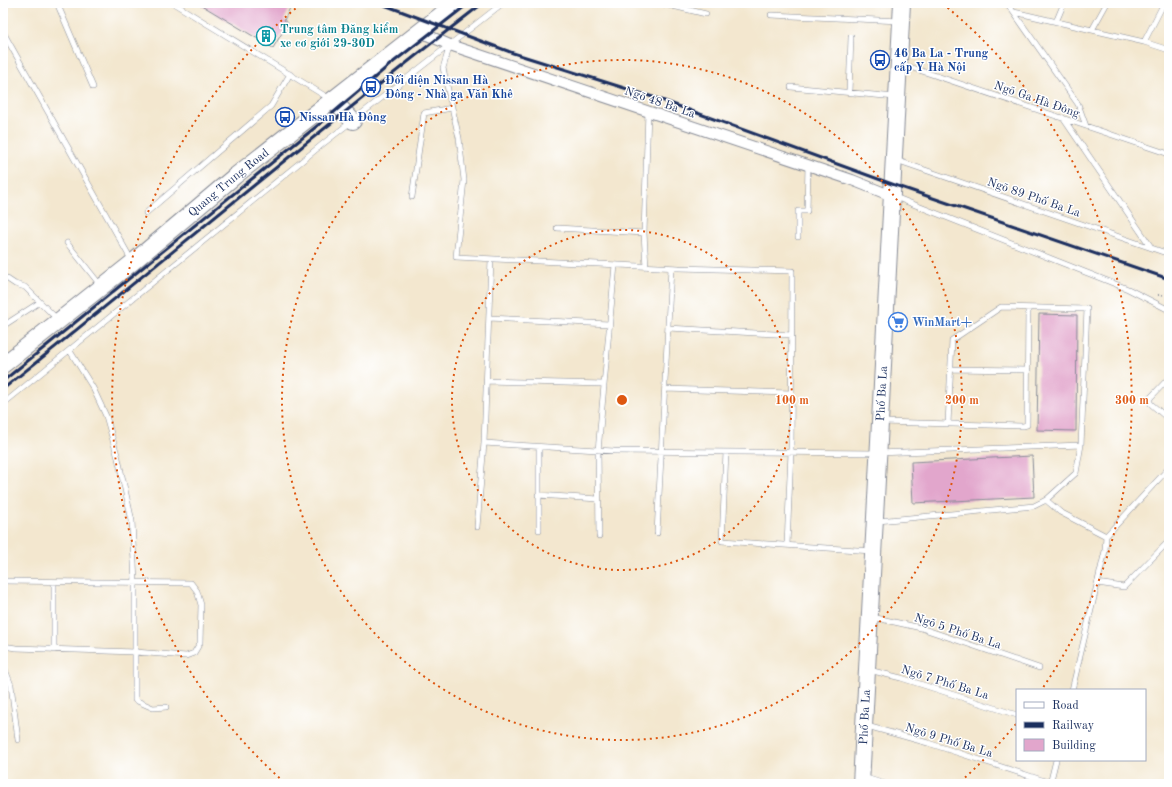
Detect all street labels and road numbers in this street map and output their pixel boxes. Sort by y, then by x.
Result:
street label: Ngõ Ga Hà Đông [992,80,1082,120]
street label: Ngõ 48 Ba La [623,85,697,121]
street label: Quang Trung Road [186,147,271,220]
street label: Ngõ 89 Phố Ba La [985,175,1082,220]
street label: Phố Ba La [875,365,890,422]
street label: Ngõ 5 Phố Ba La [913,611,1003,652]
street label: Ngõ 7 Phố Ba La [899,663,990,702]
street label: Phố Ba La [858,689,873,745]
street label: Ngõ 9 Phố Ba La [903,721,994,760]

